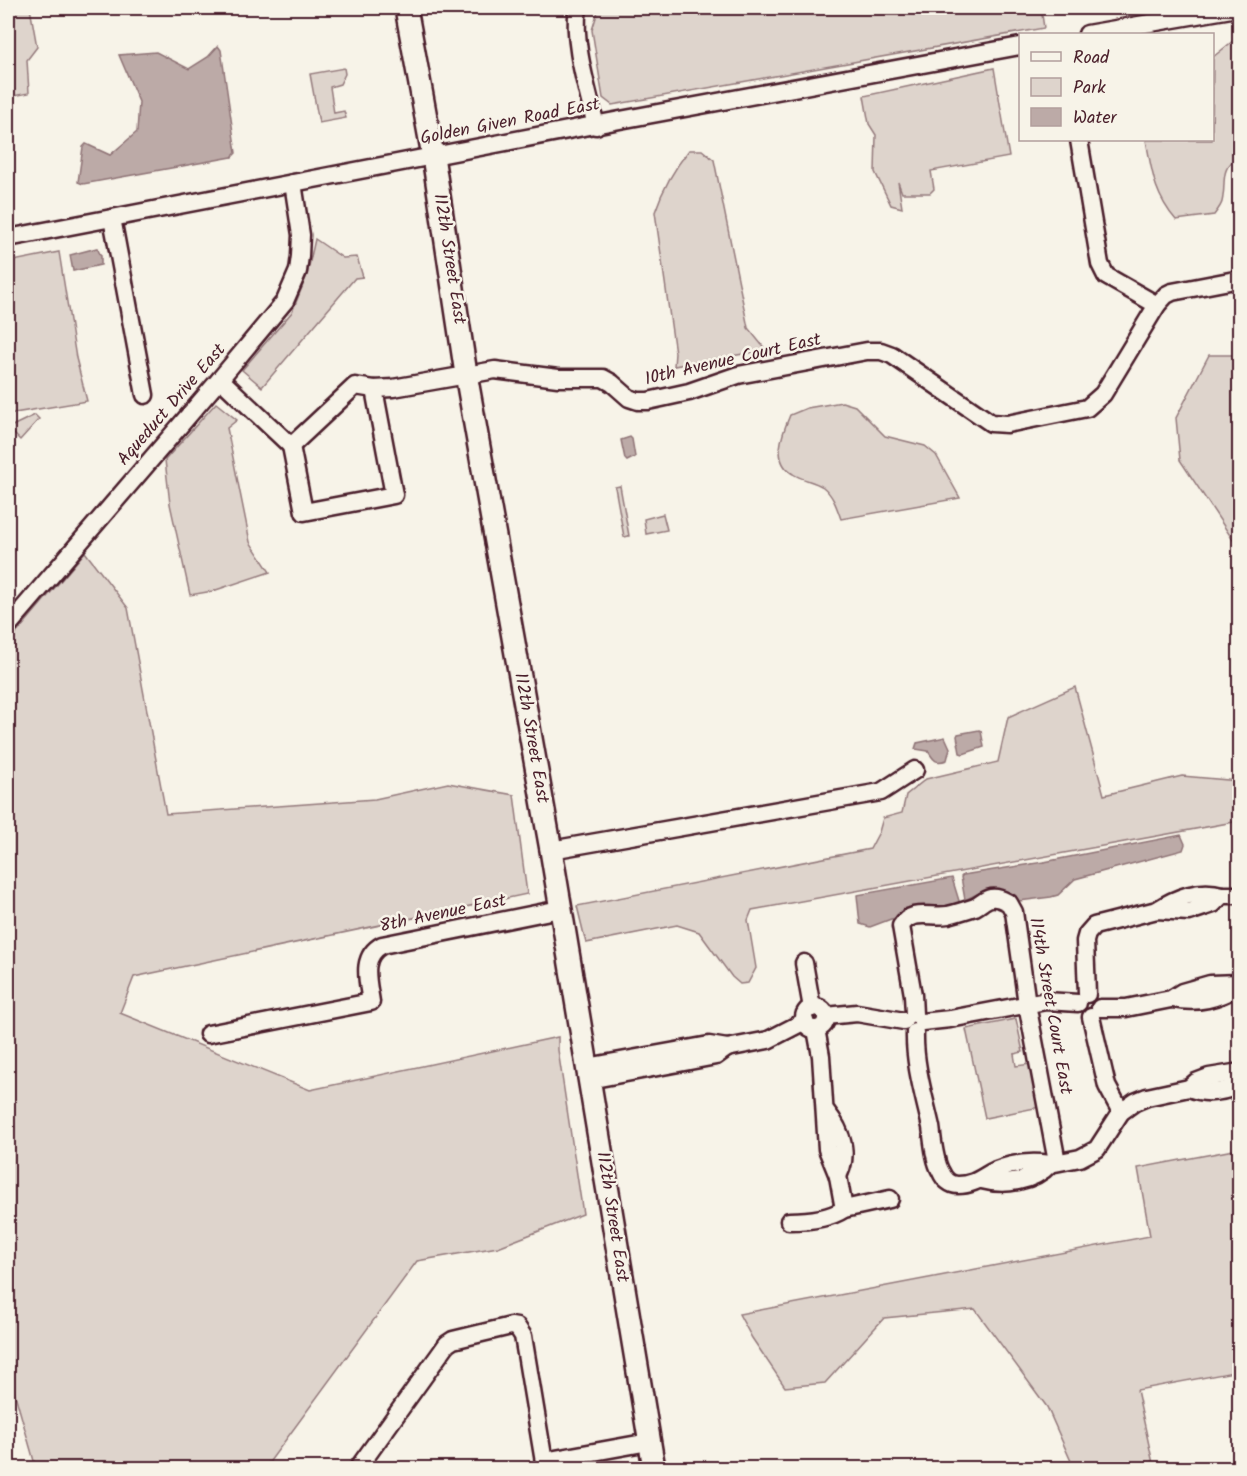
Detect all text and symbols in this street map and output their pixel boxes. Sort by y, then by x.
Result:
legend [1019,33,1214,141]
text: Road [1073,44,1110,73]
text: Park [1073,74,1106,103]
street label: Golden Given Road East [418,90,603,154]
text: Water [1073,104,1118,133]
street label: 112th Street East [424,192,474,328]
street label: 10th Avenue Court East [642,325,825,394]
street label: Aqueduct Drive East [110,336,234,473]
street label: 112th Street East [505,670,557,807]
street label: 8th Avenue East [377,886,510,942]
street label: 114th Street Court East [1020,915,1080,1098]
street label: 112th Street East [587,1150,637,1286]

